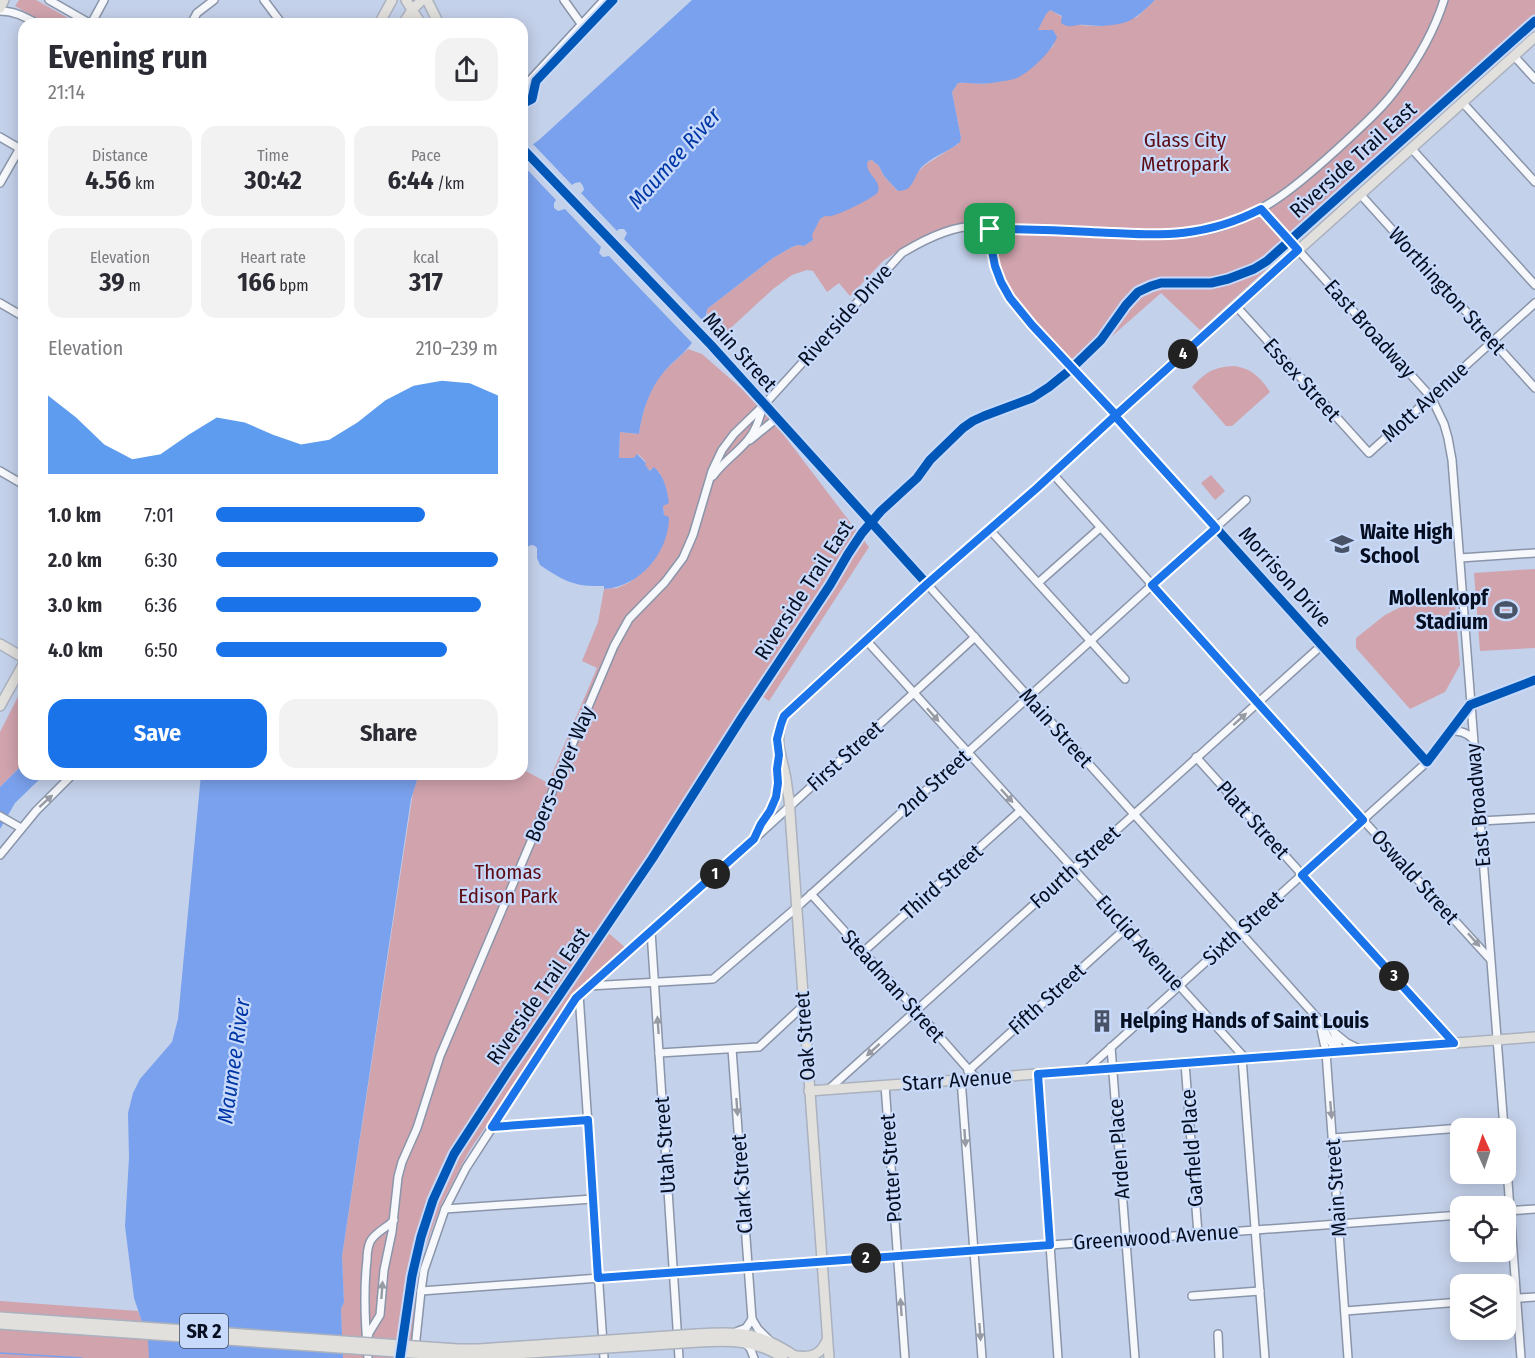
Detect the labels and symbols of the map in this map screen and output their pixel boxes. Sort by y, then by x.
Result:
street label: Riverside Trail East [1284,96,1422,224]
water label: Maumee River [622,101,728,214]
park label: Glass City Metropark [1141,127,1229,177]
pin [964,203,1015,254]
street label: Worthington Street [1383,222,1511,360]
street label: Riverside Drive [792,258,898,372]
street label: East Broadway [1319,274,1422,384]
street label: Main Street [697,307,783,397]
street label: Essex Street [1258,333,1346,427]
pin: 4 [1168,339,1198,369]
street label: Mott Avenue [1376,356,1474,448]
street label: Riverside Trail East [749,515,859,665]
place label: Waite High School [1360,519,1453,569]
street label: Morrison Drive [1233,521,1337,633]
school or university icon: Waite High School [1329,531,1355,557]
place label: Mollenkopf Stadium [1389,585,1490,635]
sports icon: Mollenkopf Stadium [1493,597,1519,623]
street label: Main Street [1013,683,1099,773]
street label: Boers-Boyer Way [520,701,601,846]
one-way arrow [926,707,939,722]
one-way arrow [1232,712,1248,725]
street label: First Street [802,715,888,797]
street label: East Broadway [1460,741,1496,868]
street label: 2nd Street [893,744,976,822]
street label: Platt Street [1211,775,1295,865]
one-way arrow [1000,788,1013,803]
one-way arrow [38,795,53,808]
street label: Fourth Street [1025,820,1126,914]
street label: Oswald Street [1366,824,1465,930]
street label: Third Street [896,839,988,925]
park label: Thomas Edison Park [458,859,558,909]
pin: 1 [700,859,730,889]
street label: Sixth Street [1197,885,1289,971]
street label: Euclid Avenue [1090,890,1190,996]
street label: Riverside Trail East [481,922,595,1070]
street label: Steadman Street [836,924,951,1048]
one-way arrow [1467,933,1481,948]
street label: Fifth Street [1003,958,1091,1040]
pin: 3 [1379,961,1409,991]
street label: Oak Street [789,990,821,1082]
water label: Maumee River [211,995,256,1125]
building icon: Helping Hands of Saint Louis [1089,1008,1115,1034]
place label: Helping Hands of Saint Louis [1120,1008,1369,1034]
one-way arrow [653,1016,662,1035]
one-way arrow [866,1043,881,1056]
street label: Starr Avenue [901,1063,1013,1097]
street label: Garfield Place [1175,1088,1209,1208]
street label: Utah Street [649,1096,681,1194]
one-way arrow [732,1098,741,1117]
street label: Arden Place [1103,1098,1135,1200]
one-way arrow [1326,1101,1335,1120]
street label: Potter Street [874,1113,908,1223]
north arrow [1450,1118,1516,1184]
one-way arrow [960,1128,970,1147]
street label: Clark Street [726,1133,758,1235]
street label: Main Street [1320,1138,1352,1238]
street label: Greenwood Avenue [1072,1218,1240,1256]
pin: 2 [851,1243,881,1273]
one-way arrow [377,1280,387,1299]
one-way arrow [897,1297,906,1316]
road number: SR 2 [180,1314,228,1348]
one-way arrow [975,1323,985,1342]

